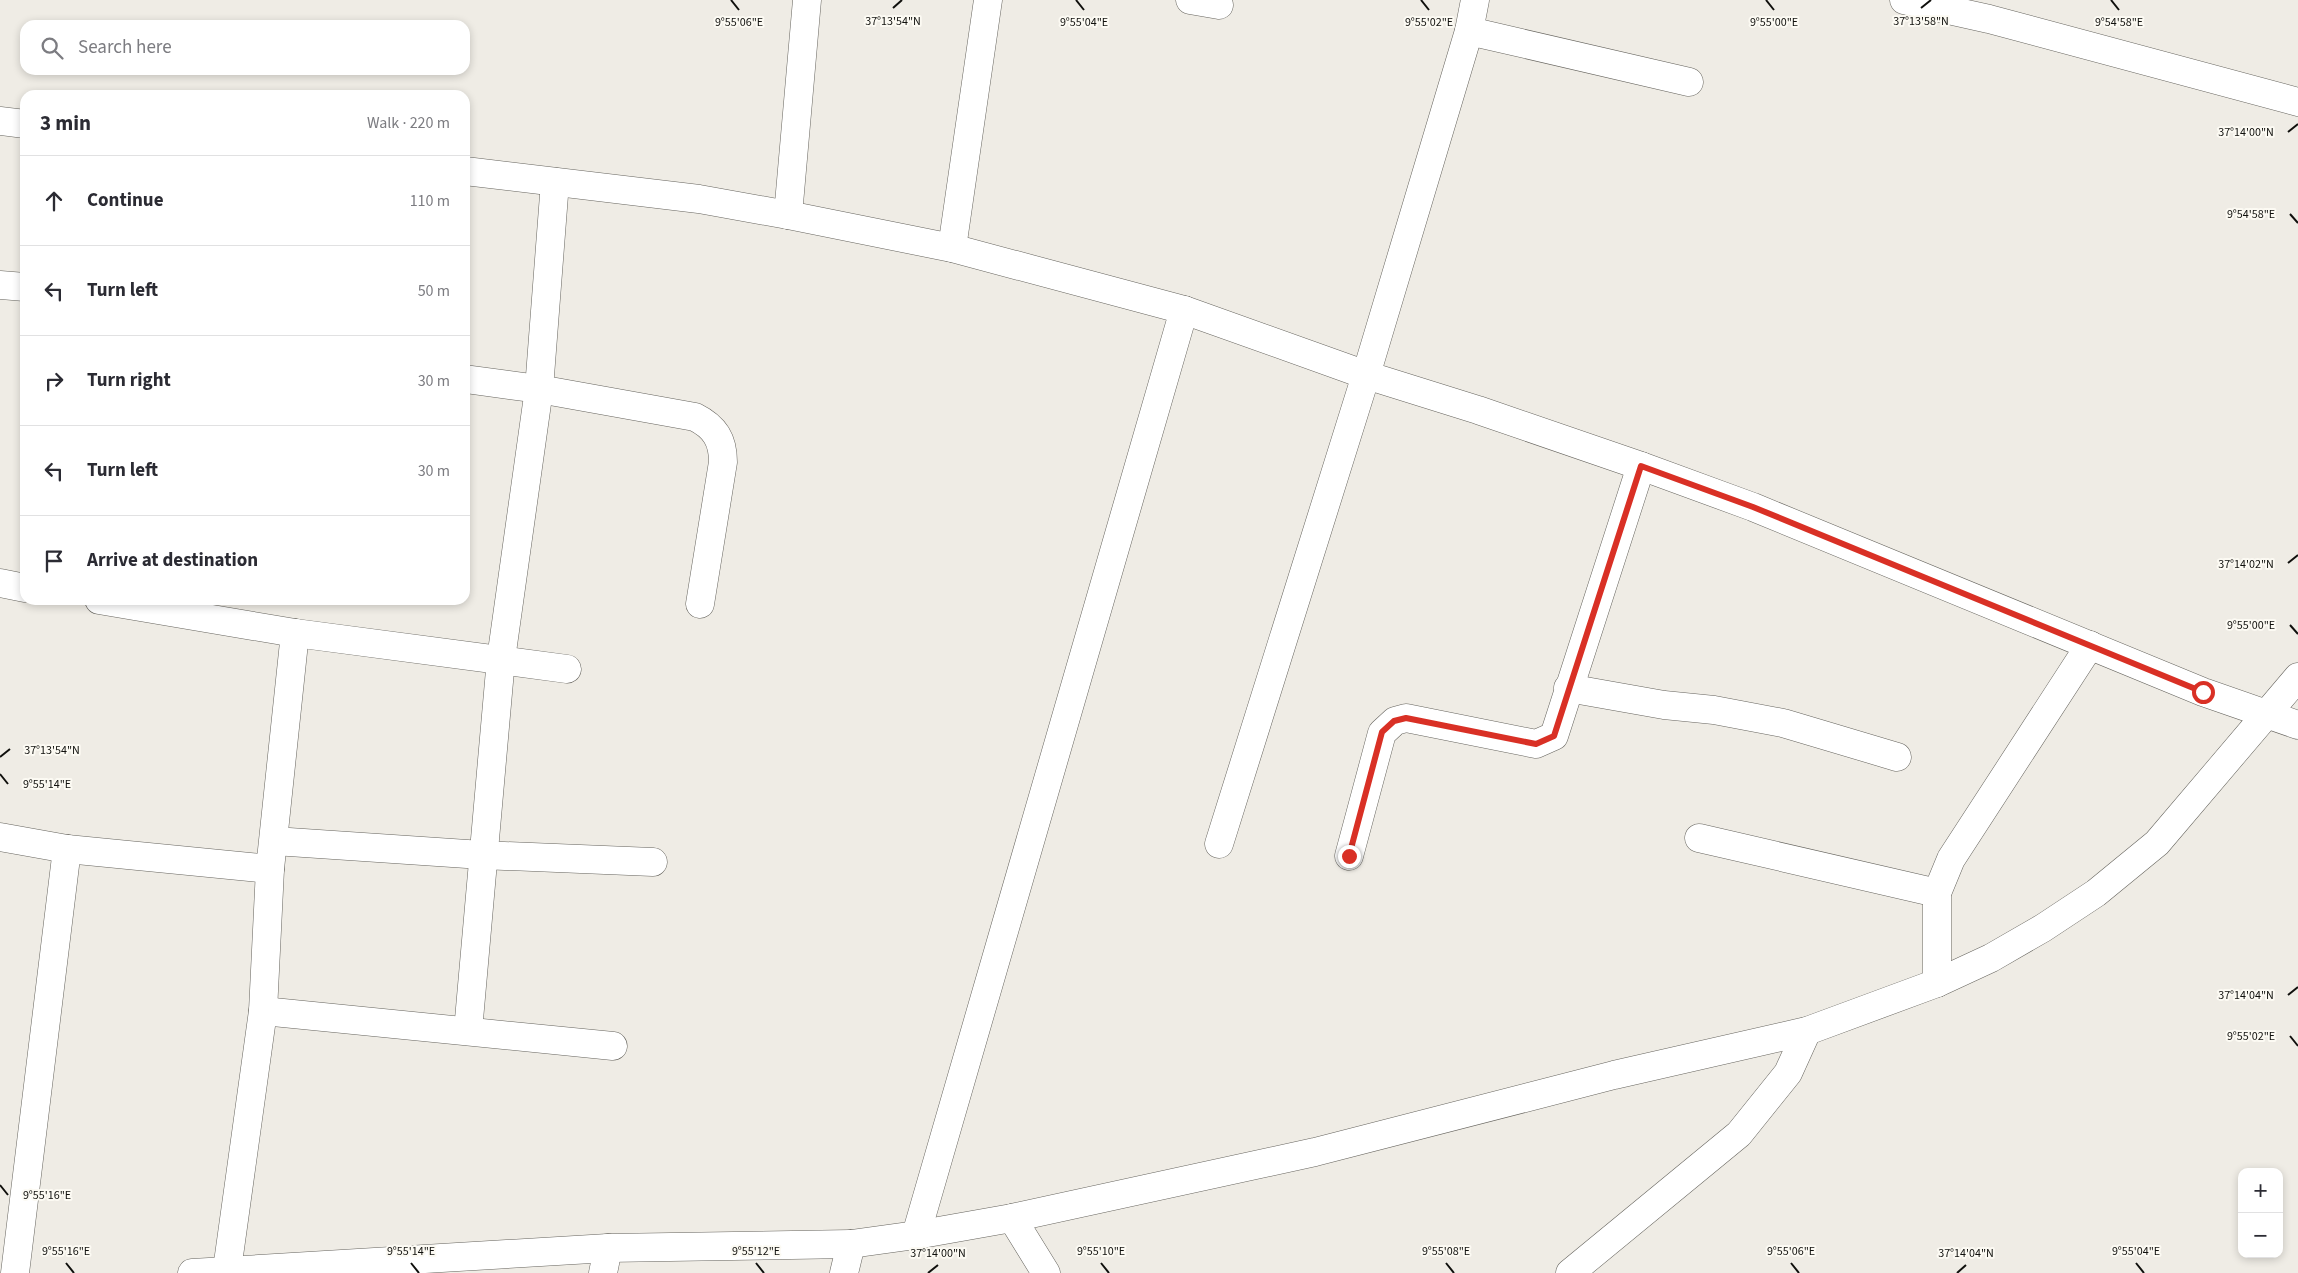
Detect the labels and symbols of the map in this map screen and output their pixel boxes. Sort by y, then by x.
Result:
text: 37°13'54"N [865,13,921,30]
text: 37°13'58"N [1893,13,1949,30]
text: 9°55'06"E [715,14,763,31]
text: 9°55'04"E [1060,14,1108,31]
text: 9°55'02"E [1405,14,1453,31]
text: 9°55'00"E [1750,14,1798,31]
text: 9°54'58"E [2095,14,2143,31]
text: 37°14'00"N [2218,124,2274,141]
text: 9°54'58"E [2227,206,2275,223]
text: 37°14'02"N [2218,556,2274,573]
text: 9°55'00"E [2227,617,2275,634]
route start [2192,681,2215,704]
text: 37°13'54"N [24,742,80,759]
text: 9°55'14"E [23,776,71,793]
route end [1338,845,1361,868]
text: 37°14'04"N [2218,987,2274,1004]
text: 9°55'02"E [2227,1028,2275,1045]
text: 9°55'16"E [23,1187,71,1204]
text: 9°55'16"E [42,1243,90,1260]
text: 9°55'14"E [387,1243,435,1260]
text: 9°55'12"E [732,1243,780,1260]
text: 9°55'10"E [1077,1243,1125,1260]
text: 9°55'08"E [1422,1243,1470,1260]
text: 9°55'06"E [1767,1243,1815,1260]
text: 9°55'04"E [2112,1243,2160,1260]
text: 37°14'00"N [910,1245,966,1262]
text: 37°14'04"N [1938,1245,1994,1262]

